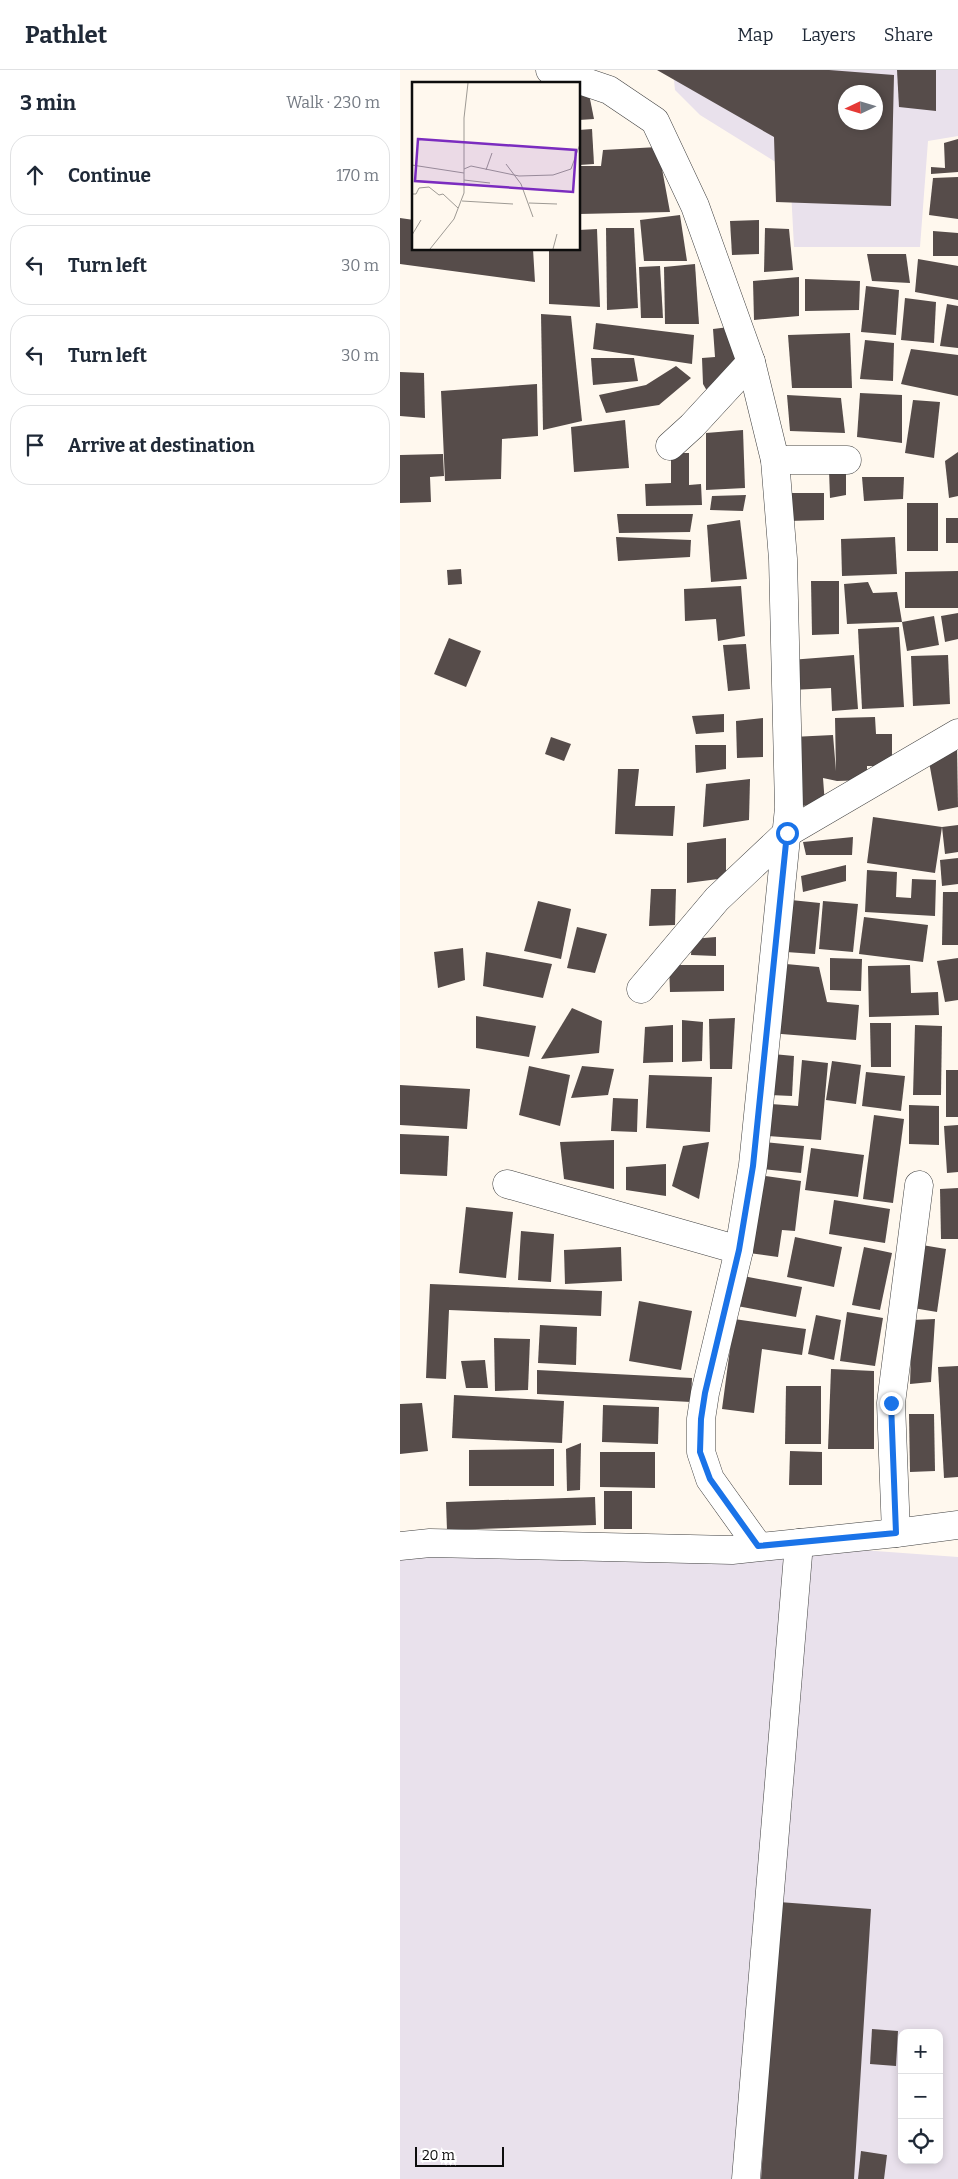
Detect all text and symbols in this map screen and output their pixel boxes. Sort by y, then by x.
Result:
text: Pathlet [25,21,107,49]
text: Map [737,24,773,46]
text: Layers [801,24,856,46]
text: Share [884,24,933,46]
inset map [412,82,580,250]
north arrow [838,85,883,130]
text: 3 min [20,90,76,116]
text: Walk · 230 m [286,93,380,112]
icon: ahead [21,161,49,189]
text: Continue [68,164,151,187]
text: 170 m [336,166,379,185]
icon: left [21,251,49,279]
text: Turn left [68,254,147,277]
text: 30 m [341,256,379,275]
icon: left [21,341,49,369]
text: Turn left [68,344,147,367]
text: 30 m [341,346,379,365]
icon: arrive [21,431,49,459]
text: Arrive at destination [68,434,255,457]
route start [776,822,799,845]
route end [880,1392,903,1415]
map controls [898,2029,943,2164]
button: + [898,2029,943,2074]
button: − [898,2074,943,2119]
button: locate [898,2119,943,2164]
scale bar [415,2144,504,2167]
text: 20 m [422,2147,455,2164]

